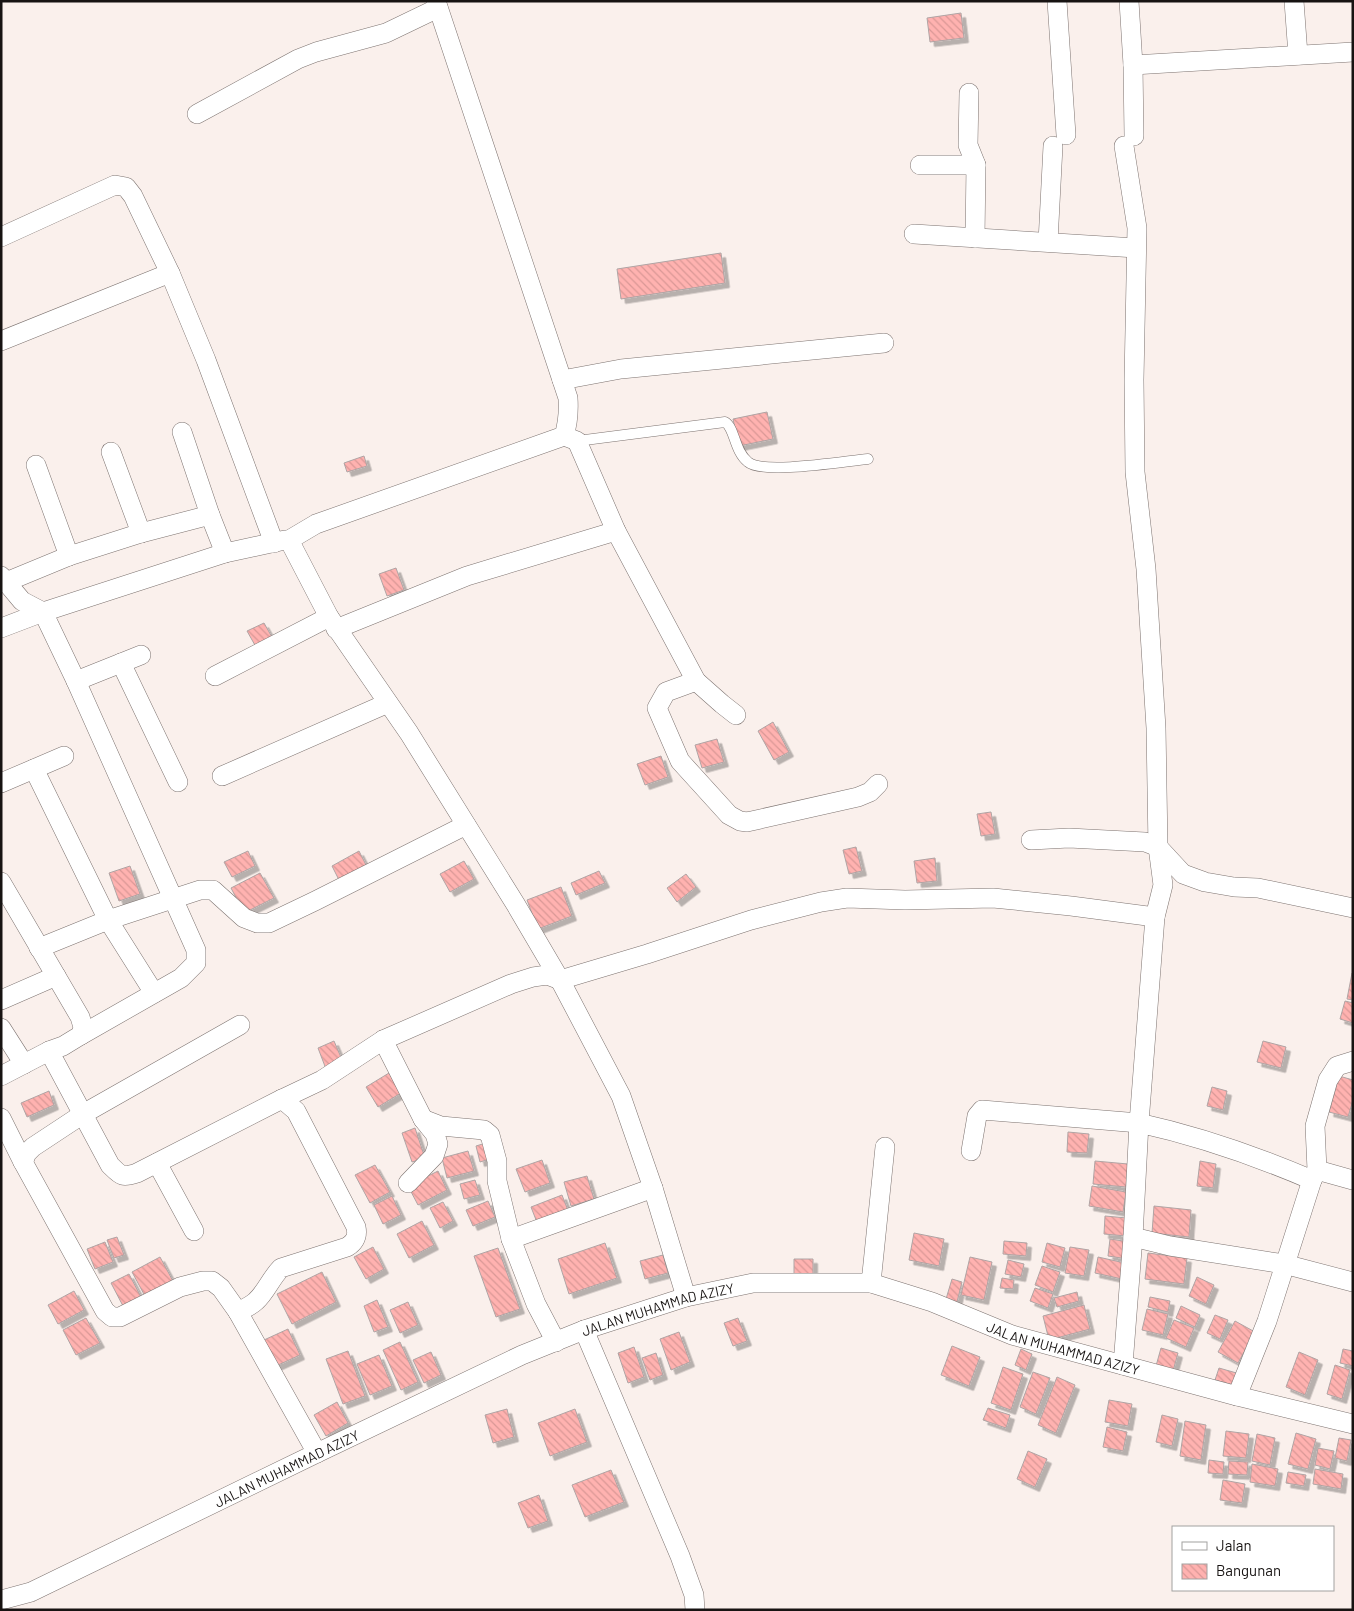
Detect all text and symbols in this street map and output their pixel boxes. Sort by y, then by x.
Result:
street label: JALAN MUHAMMAD AZIZY [579,1279,736,1339]
street label: JALAN MUHAMMAD AZIZY [984,1317,1142,1378]
street label: JALAN MUHAMMAD AZIZY [211,1426,361,1510]
legend [1172,1526,1334,1591]
text: Jalan [1216,1536,1252,1554]
text: Bangunan [1216,1561,1281,1579]

